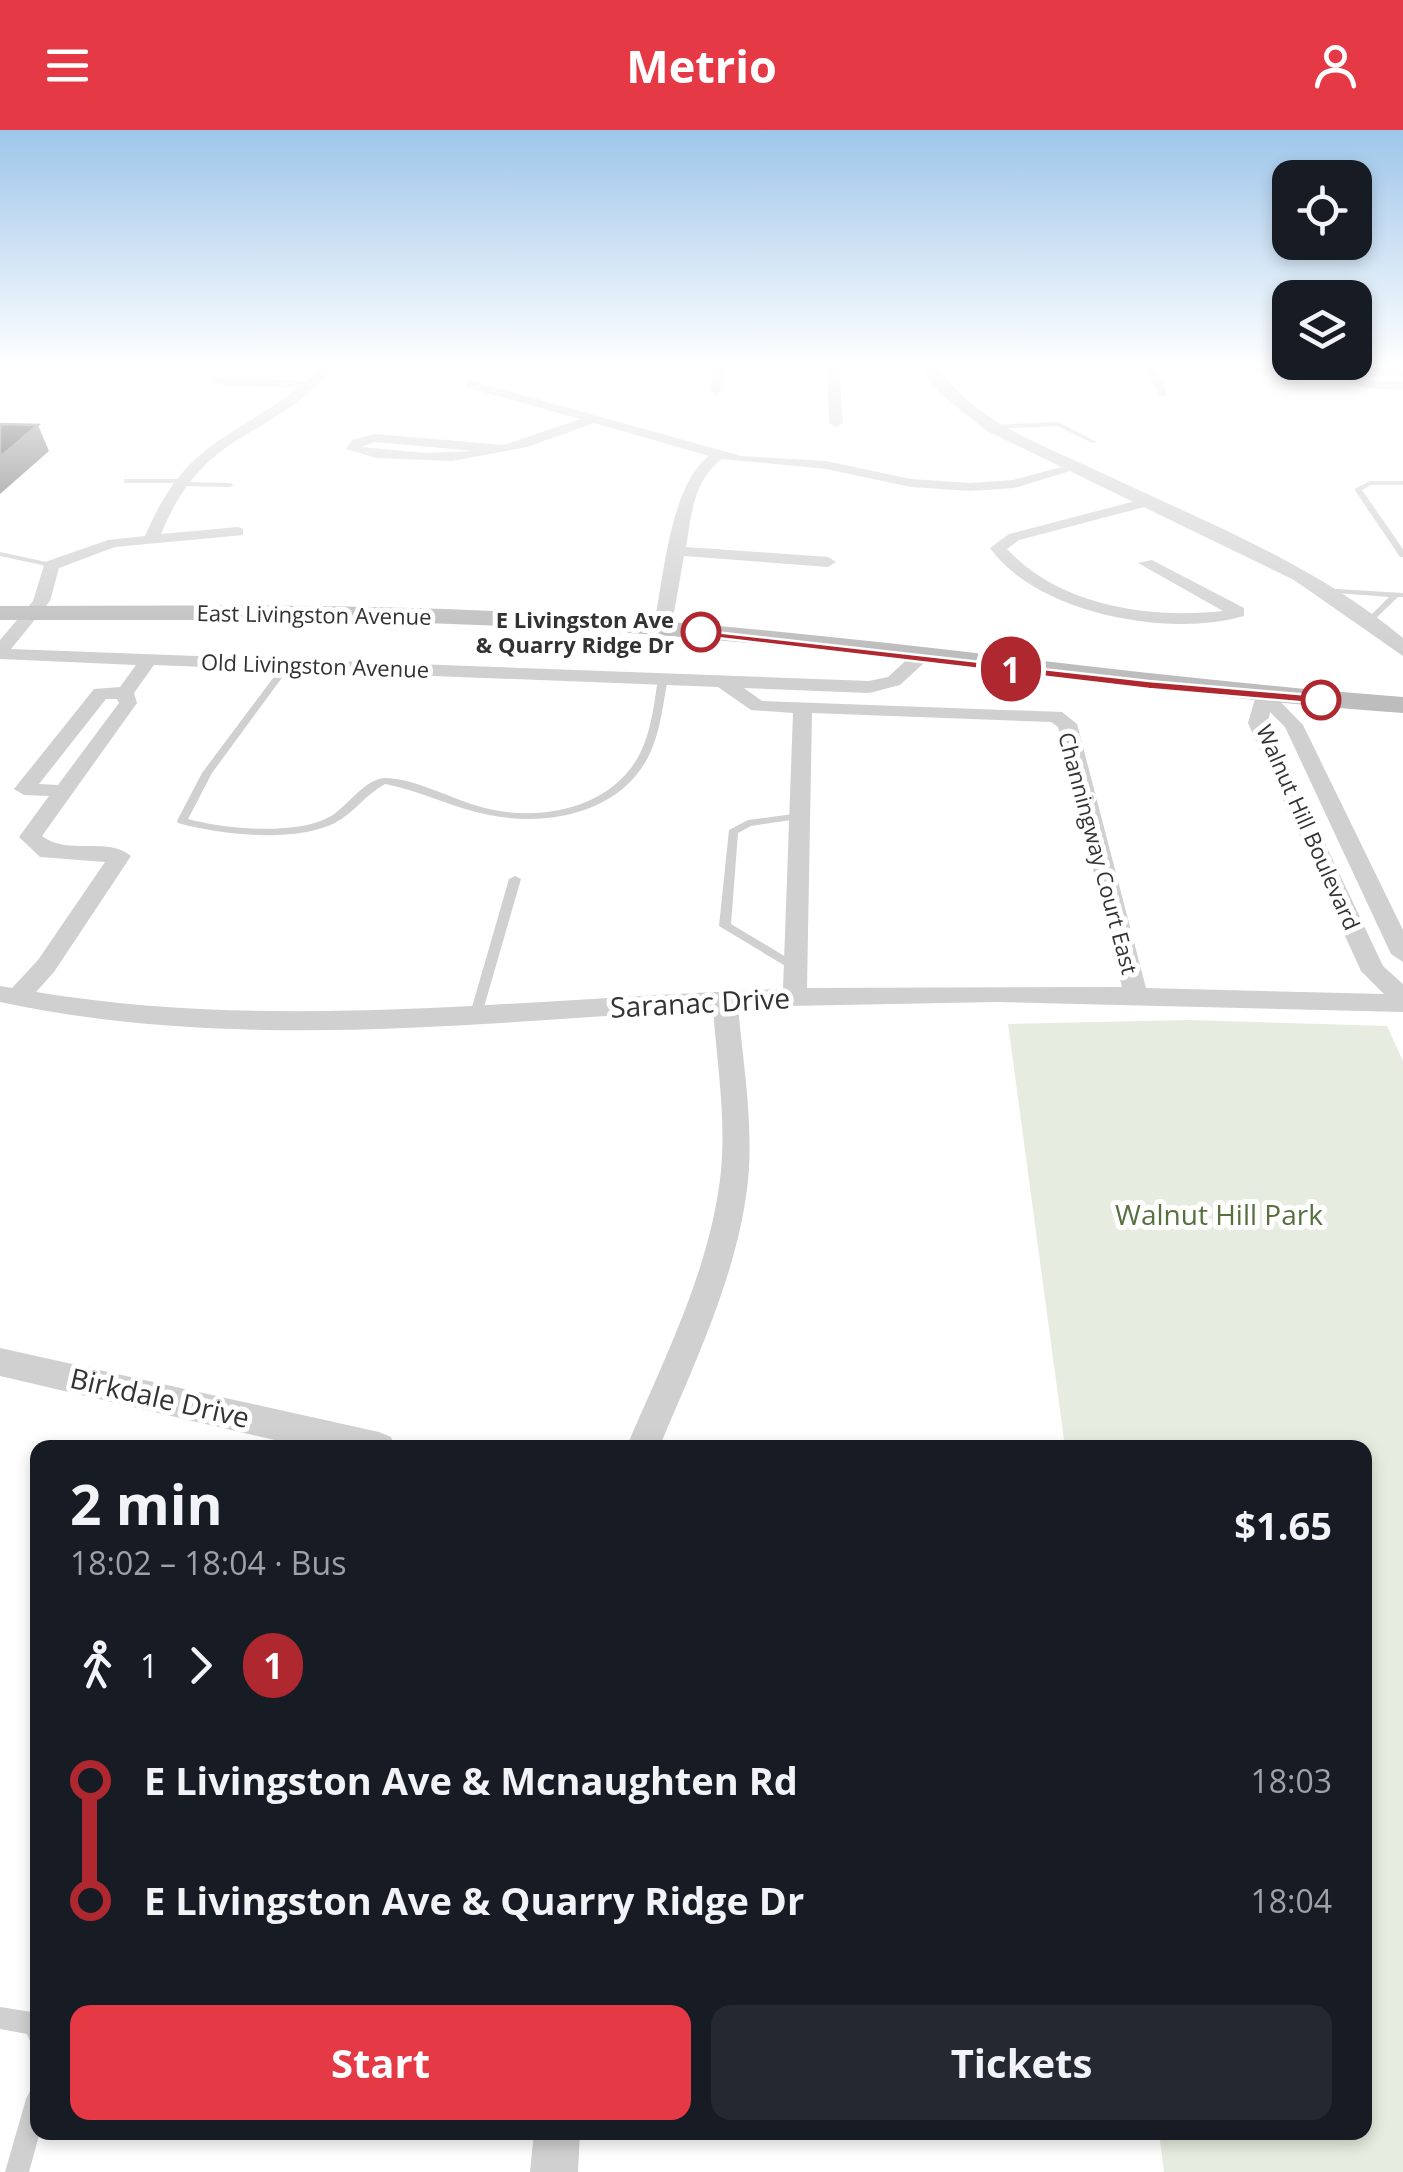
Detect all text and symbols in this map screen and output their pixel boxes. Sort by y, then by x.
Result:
text: Metrio [626,35,777,96]
icon: menu [40,38,95,93]
icon: person [1308,38,1363,93]
map controls [1272,160,1372,380]
button: locate [1272,160,1372,260]
button: layers [1272,280,1372,380]
street label: East Livingston Avenue [196,597,432,631]
place label: E Livingston Ave & Quarry Ridge Dr [476,604,674,659]
marker: E Livingston Ave & Quarry Ridge Dr [682,613,720,651]
line badge: 1 [978,636,1044,702]
street label: Old Livingston Avenue [200,646,430,684]
text: 1 [1001,646,1021,693]
unlabelled marker [1302,681,1340,719]
street label: Walnut Hill Boulevard [1250,720,1368,934]
street label: Channingway Court East [1052,729,1146,978]
street label: Saranac Drive [609,978,791,1026]
park label: Walnut Hill Park [1115,1195,1323,1233]
street label: Birkdale Drive [67,1358,253,1436]
text: 2 min [70,1466,223,1541]
text: $1.65 [1234,1499,1332,1551]
text: 18:02 – 18:04 · Bus [70,1541,346,1584]
icon: walk [70,1638,125,1693]
icon: forward [173,1638,228,1693]
text: 1 [263,1642,283,1689]
text: 1 [140,1644,158,1687]
text: E Livingston Ave & Mcnaughten Rd [144,1754,798,1806]
text: 18:03 [1250,1759,1332,1802]
text: E Livingston Ave & Quarry Ridge Dr [144,1874,804,1926]
text: 18:04 [1250,1879,1332,1922]
button: Start [70,2005,691,2120]
button: Tickets [711,2005,1332,2120]

